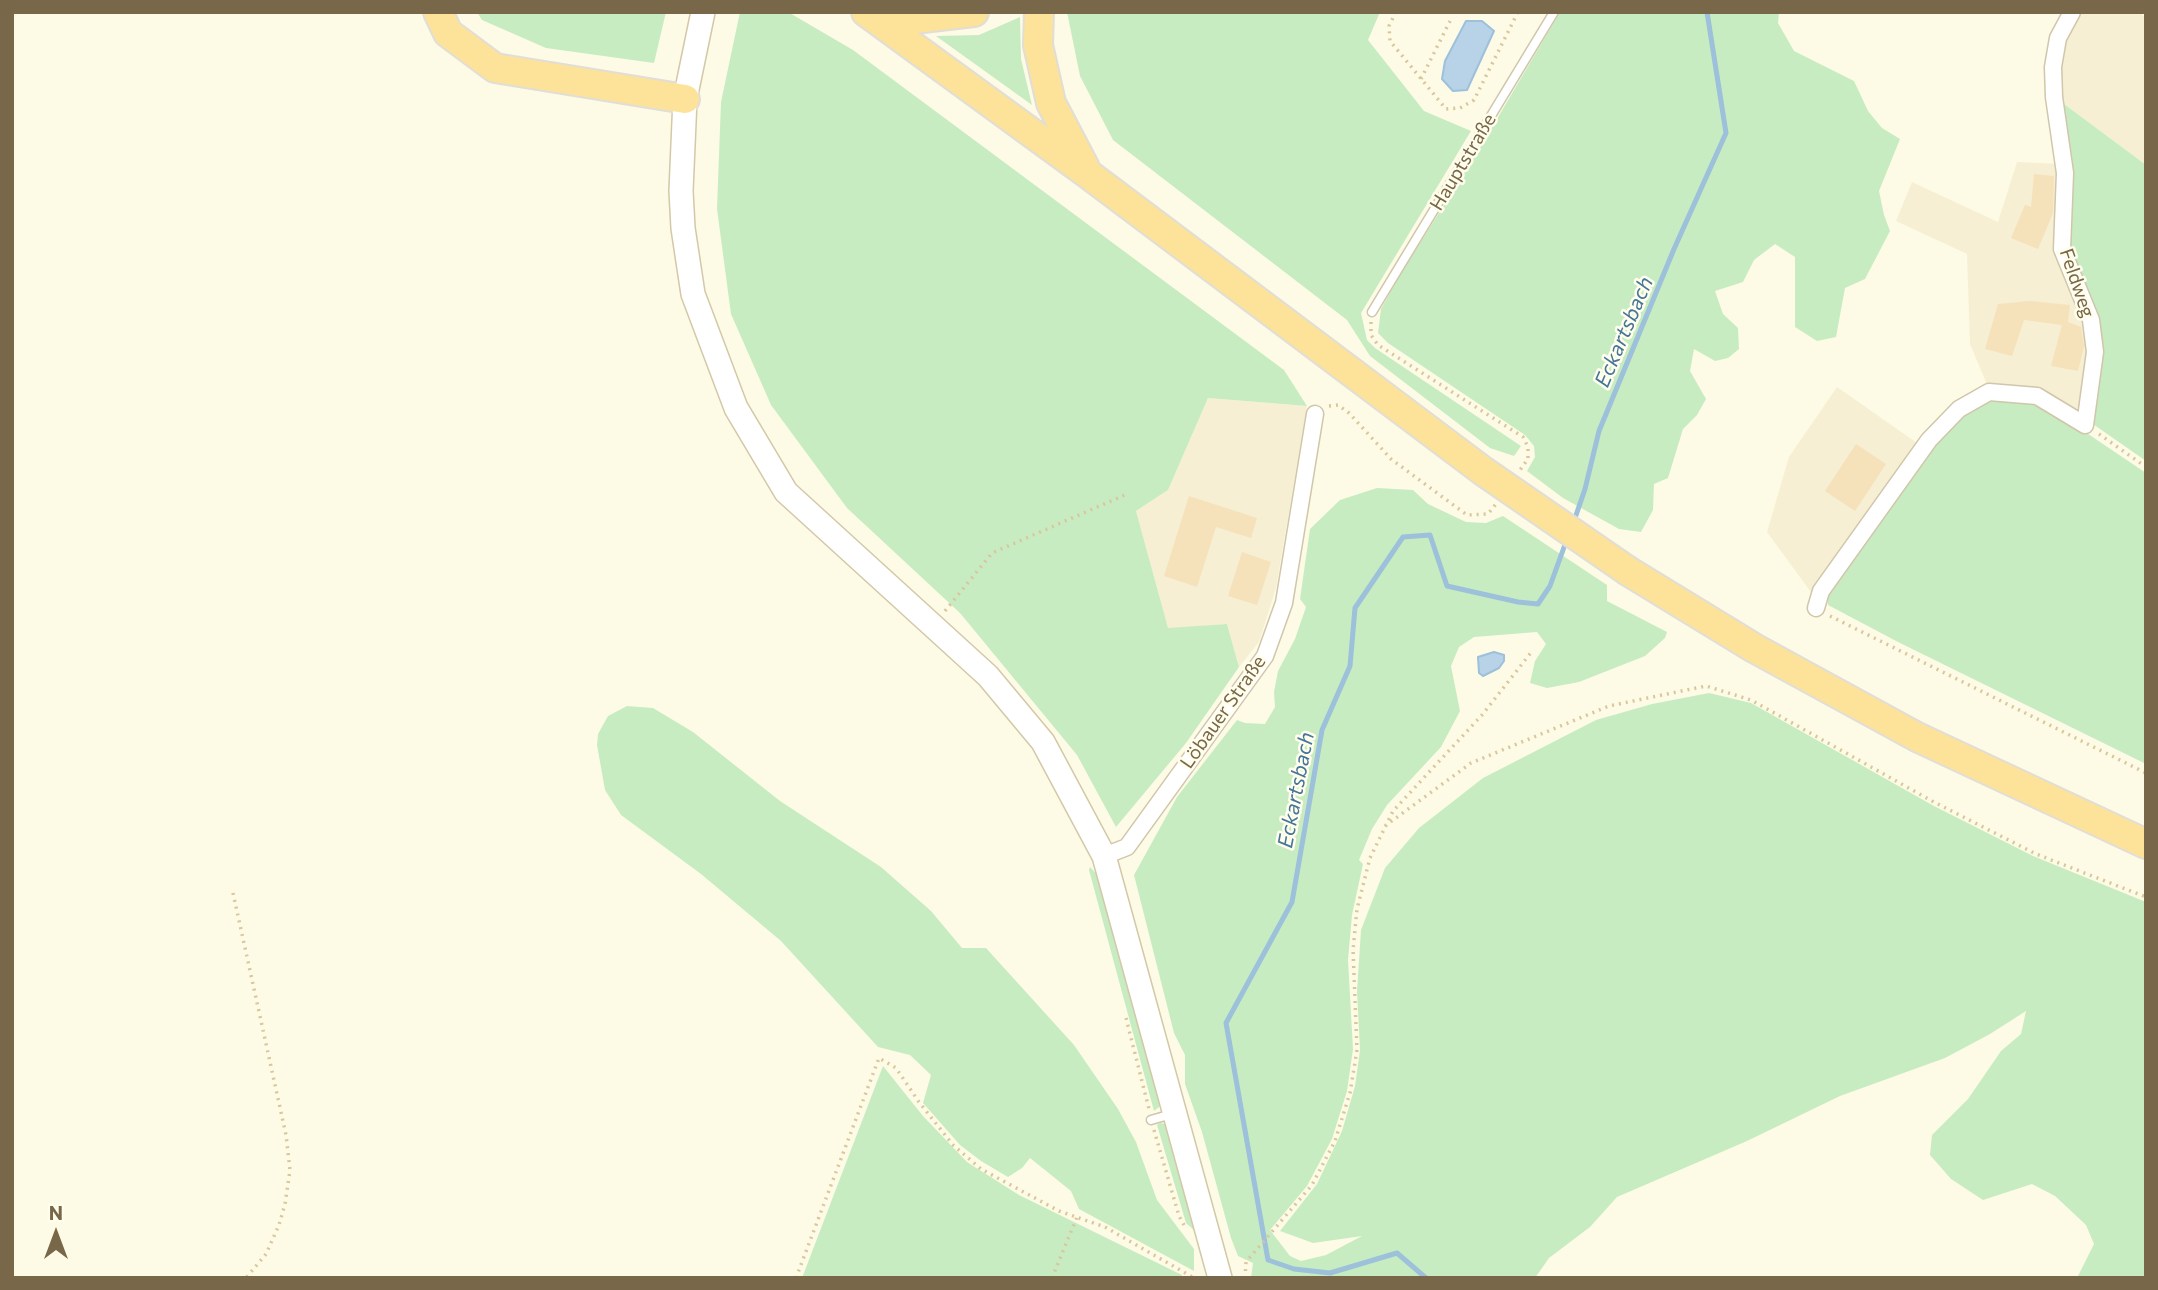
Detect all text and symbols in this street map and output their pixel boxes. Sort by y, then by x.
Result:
street label: Hauptstraße [1425,109,1501,215]
street label: Feldweg [2055,245,2099,321]
water label: Eckartsbach [1589,273,1659,391]
street label: Löbauer Straße [1176,651,1270,773]
water label: Eckartsbach [1272,730,1320,850]
north arrow [21,1199,91,1269]
text: N [49,1201,63,1224]

